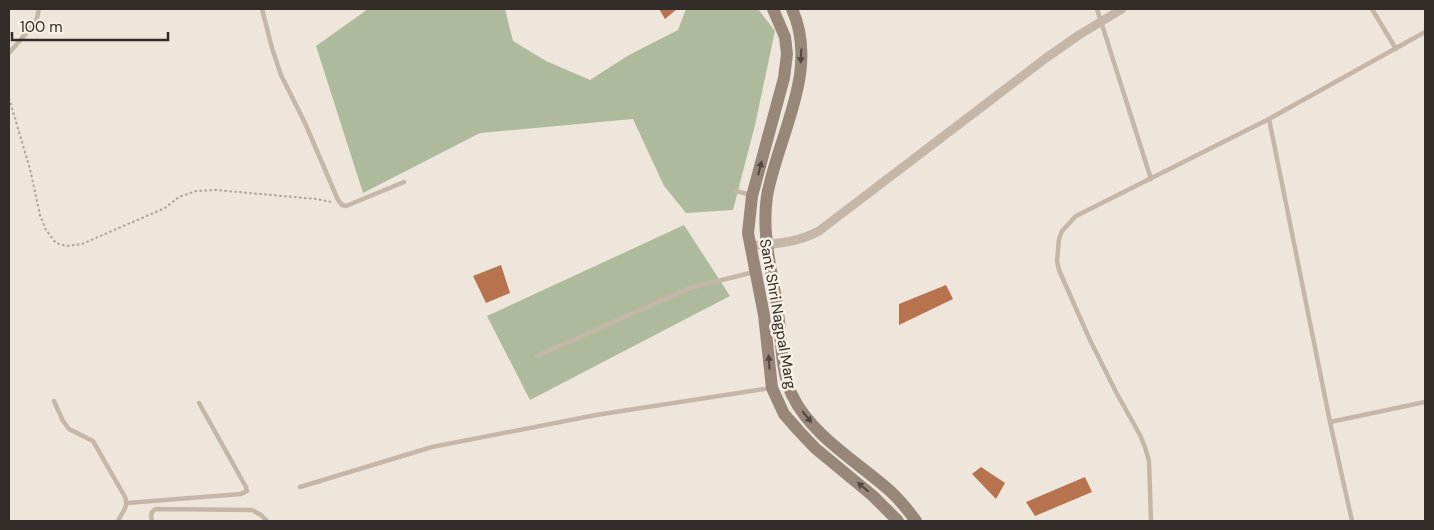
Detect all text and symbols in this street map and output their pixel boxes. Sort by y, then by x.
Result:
scale bar [12,10,169,42]
text: 100 m [20,17,63,37]
one-way arrow [796,48,804,64]
one-way arrow [756,160,764,175]
street label: Sant Shri Nagpal Marg [755,237,801,391]
one-way arrow [765,354,773,370]
one-way arrow [801,410,812,423]
one-way arrow [857,482,870,493]

